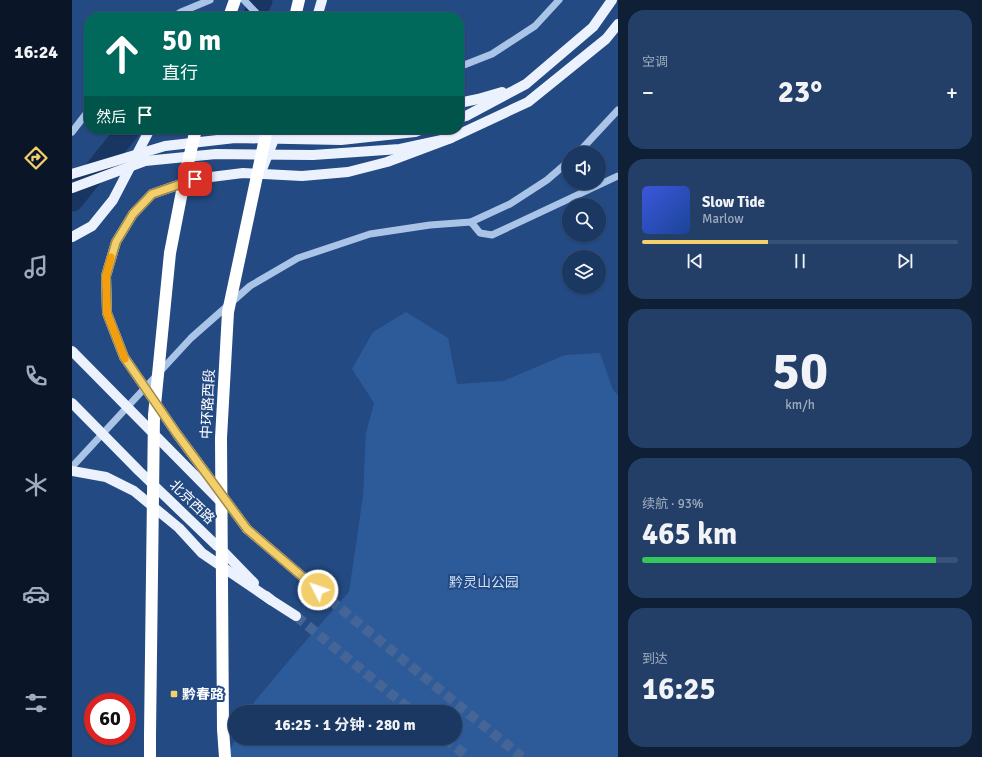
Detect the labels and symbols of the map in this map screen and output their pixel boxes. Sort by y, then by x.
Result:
pin [178,162,212,196]
street label: 中环路西段 [198,369,218,439]
street label: 北京西路 [166,476,218,528]
position arrow [297,569,339,611]
park label: 黔灵山公园 [449,574,519,591]
place label: 黔春路 [182,686,224,703]
marker: 黔春路 [169,689,179,699]
speed limit sign: 60 [84,693,136,745]

